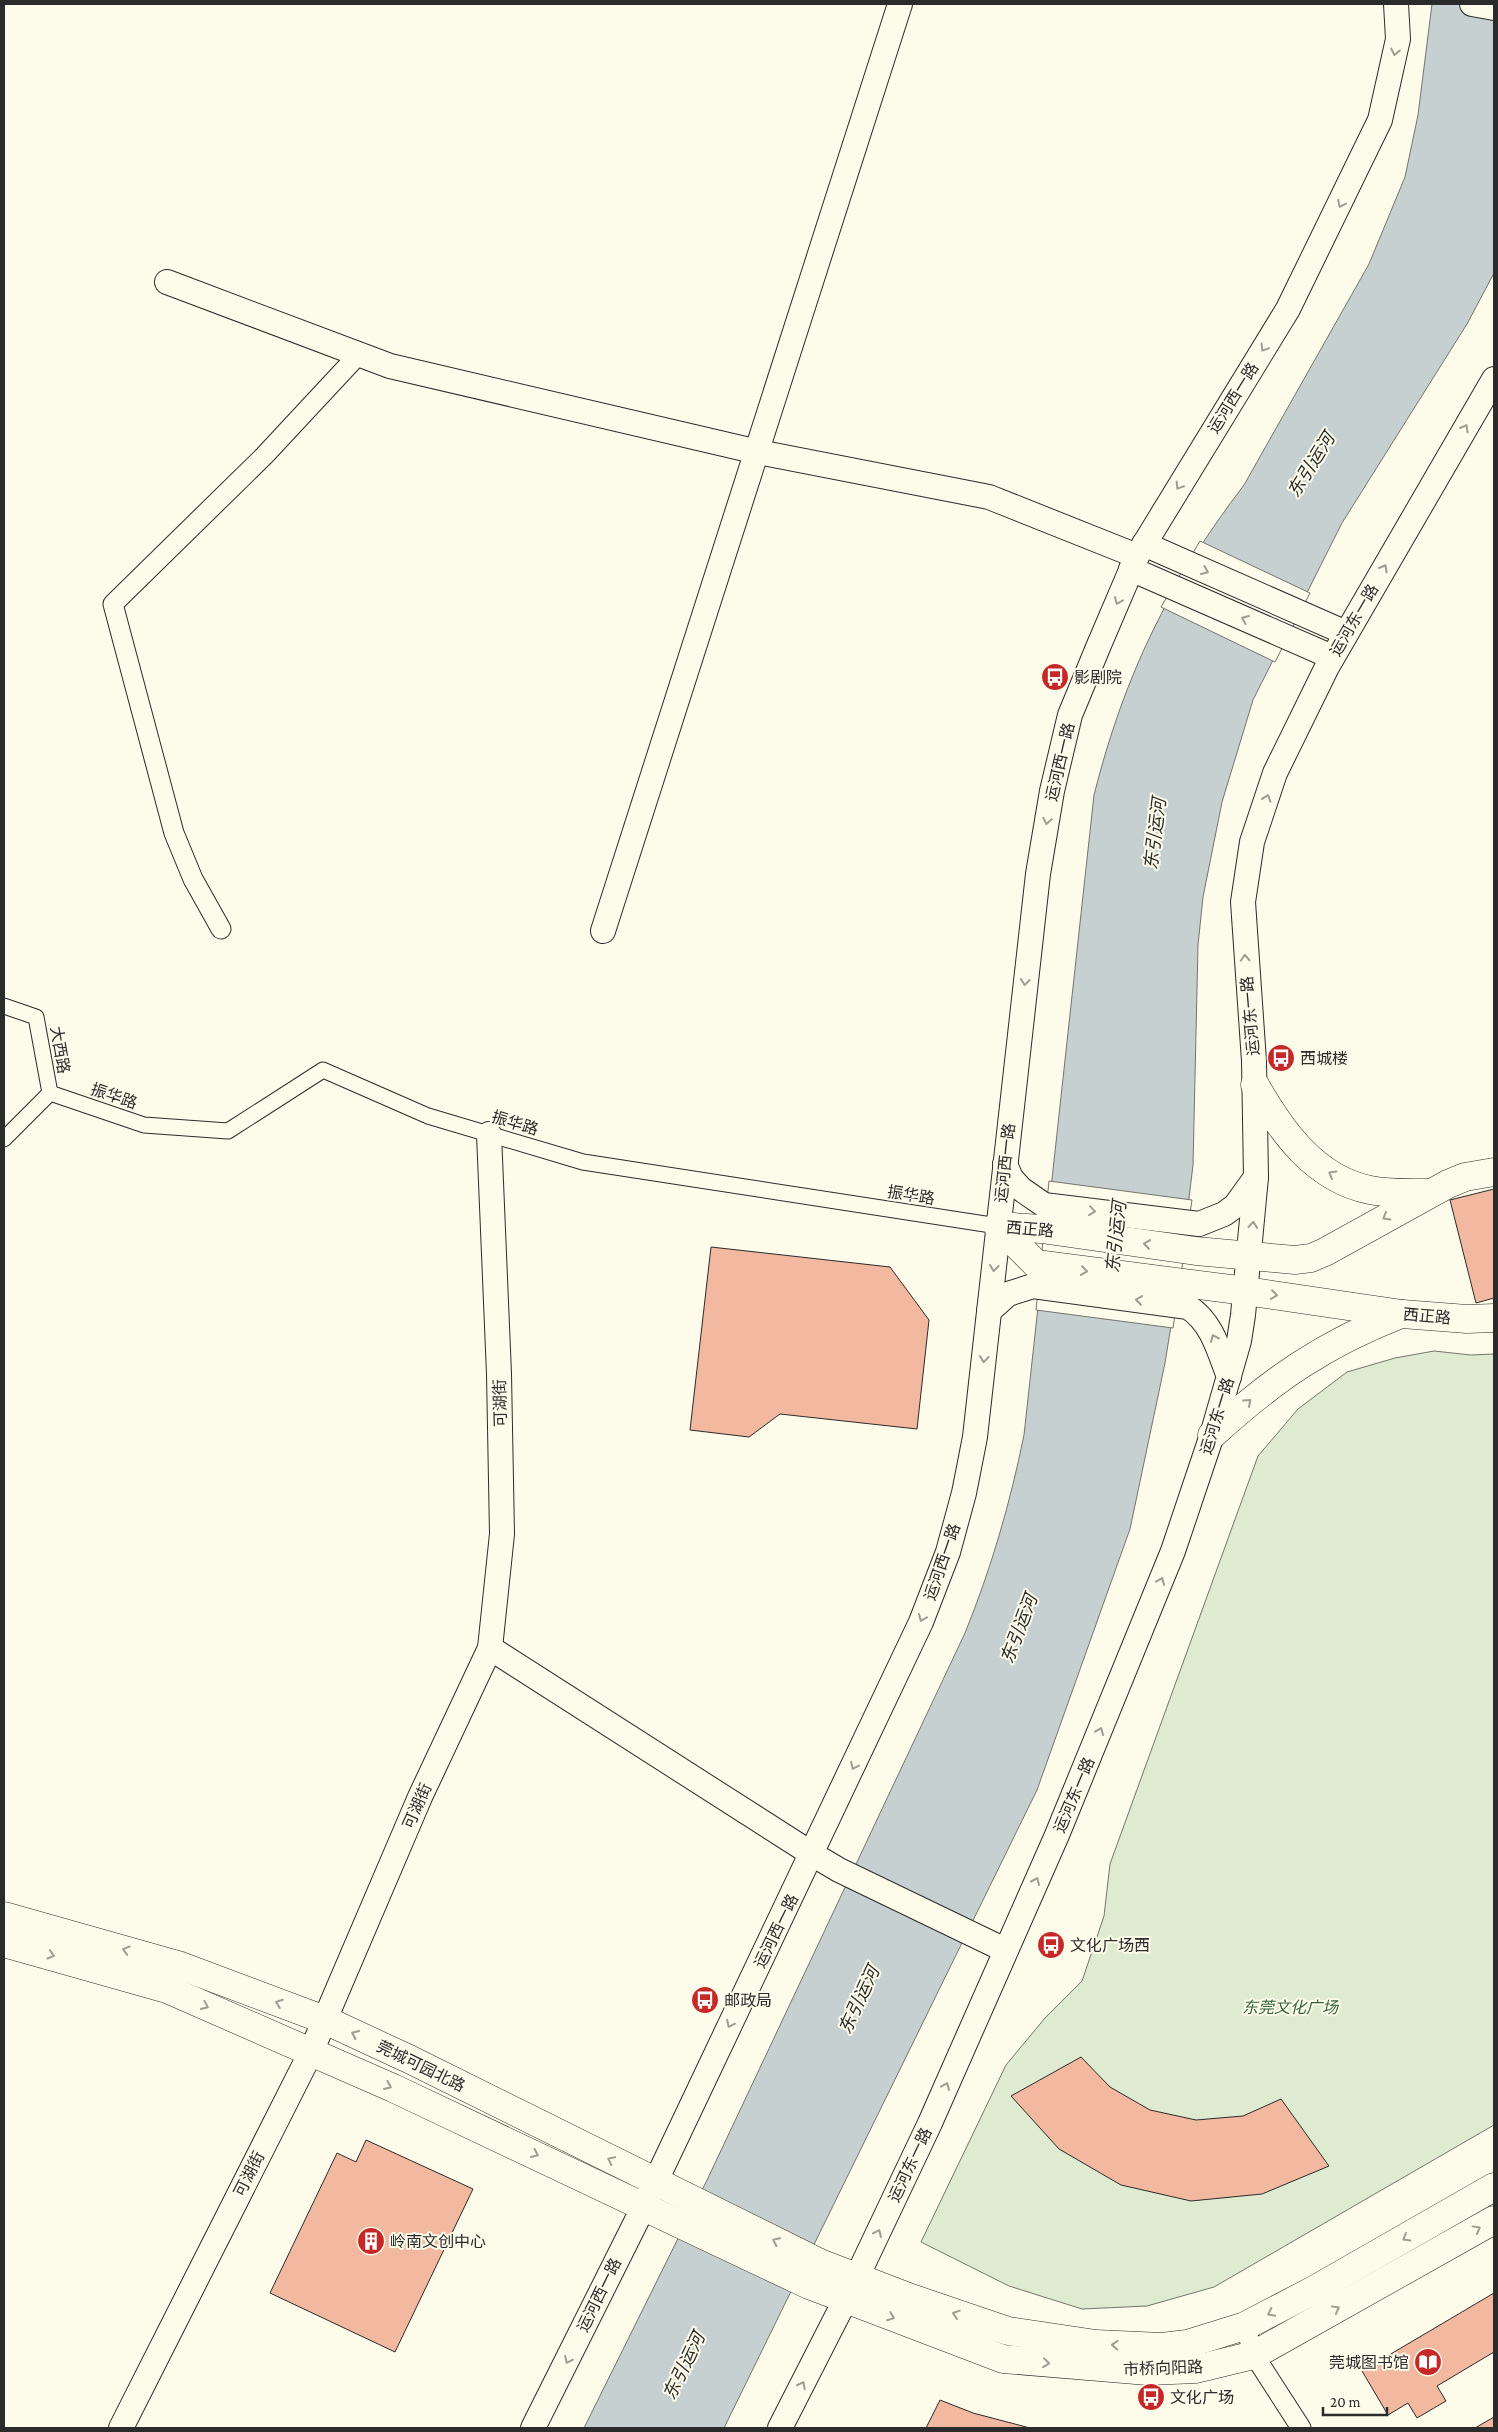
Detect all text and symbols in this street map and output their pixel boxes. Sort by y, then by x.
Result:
one-way arrow [1390,48,1401,57]
one-way arrow [1337,199,1347,208]
one-way arrow [1261,342,1271,351]
street label: 运河西一路 [1205,360,1261,436]
one-way arrow [1459,424,1469,433]
water label: 东引运河 [1283,427,1340,501]
one-way arrow [1175,480,1185,489]
one-way arrow [1200,565,1209,576]
one-way arrow [1377,565,1387,574]
street label: 运河东一路 [1327,581,1381,659]
one-way arrow [1113,596,1124,605]
one-way arrow [1241,614,1250,625]
bus stop icon: 影剧院 [1040,662,1070,692]
place label: 影剧院 [1074,669,1122,686]
street label: 运河西一路 [1043,721,1077,803]
water label: 东引运河 [1141,794,1170,871]
one-way arrow [1261,795,1271,803]
one-way arrow [1042,817,1052,826]
one-way arrow [1240,953,1251,961]
street label: 运河东一路 [1238,975,1262,1057]
one-way arrow [1020,979,1031,987]
street label: 大西路 [47,1025,73,1075]
bus stop icon: 西城楼 [1266,1043,1296,1073]
place label: 西城楼 [1300,1050,1348,1067]
street label: 振华路 [89,1080,139,1112]
street label: 振华路 [490,1108,540,1138]
street label: 运河西一路 [992,1122,1018,1204]
one-way arrow [1328,1170,1337,1180]
street label: 振华路 [886,1183,936,1207]
water label: 东引运河 [1102,1197,1130,1274]
one-way arrow [1088,1205,1096,1216]
one-way arrow [1382,1211,1391,1221]
street label: 西正路 [1005,1218,1055,1240]
one-way arrow [1247,1220,1258,1228]
one-way arrow [1143,1239,1151,1250]
one-way arrow [989,1265,1000,1273]
one-way arrow [1080,1265,1088,1275]
one-way arrow [1270,1289,1278,1299]
one-way arrow [1135,1296,1144,1306]
street label: 西正路 [1402,1305,1452,1327]
one-way arrow [1209,1334,1220,1343]
one-way arrow [979,1356,990,1364]
street label: 运河东一路 [1197,1375,1237,1457]
street label: 可湖街 [491,1379,509,1427]
one-way arrow [1242,1399,1251,1408]
street label: 运河西一路 [921,1521,963,1603]
one-way arrow [1155,1577,1166,1586]
water label: 东引运河 [997,1589,1042,1666]
one-way arrow [918,1613,928,1622]
one-way arrow [1094,1727,1104,1736]
street label: 运河东一路 [1051,1755,1097,1835]
one-way arrow [850,1761,860,1770]
street label: 可湖街 [399,1781,435,1831]
one-way arrow [1030,1877,1040,1886]
street label: 运河西一路 [751,1891,801,1971]
bus stop icon: 文化广场西 [1036,1930,1066,1960]
place label: 文化广场西 [1070,1937,1150,1954]
one-way arrow [122,1946,130,1956]
one-way arrow [46,1950,54,1960]
water label: 东引运河 [835,1960,885,2037]
bus stop icon: 邮政局 [690,1985,720,2015]
place label: 邮政局 [724,1992,772,2009]
one-way arrow [200,1999,209,2010]
one-way arrow [275,1999,284,2009]
park label: 东莞文化广场 [1242,1999,1340,2016]
one-way arrow [726,2019,737,2028]
one-way arrow [351,2030,360,2041]
street label: 莞城可园北路 [374,2037,468,2095]
one-way arrow [383,2079,392,2090]
one-way arrow [940,2082,951,2091]
street label: 运河东一路 [885,2125,935,2205]
one-way arrow [530,2148,539,2159]
street label: 可湖街 [231,2149,267,2199]
one-way arrow [607,2155,616,2166]
one-way arrow [1472,2225,1481,2235]
building icon: 岭南文创中心 [356,2226,386,2256]
one-way arrow [872,2229,883,2238]
one-way arrow [1403,2231,1412,2241]
place label: 岭南文创中心 [390,2233,486,2250]
one-way arrow [772,2237,781,2247]
street label: 运河西一路 [574,2255,624,2335]
one-way arrow [1330,2305,1339,2315]
one-way arrow [1267,2307,1276,2317]
one-way arrow [952,2309,961,2319]
one-way arrow [887,2311,895,2321]
water label: 东引运河 [659,2327,710,2403]
one-way arrow [1110,2339,1118,2350]
library icon: 莞城图书馆 [1413,2347,1443,2377]
one-way arrow [564,2354,574,2363]
place label: 莞城图书馆 [1329,2354,1409,2371]
one-way arrow [1042,2357,1050,2368]
street label: 市桥向阳路 [1123,2358,1203,2378]
one-way arrow [796,2381,806,2390]
bus stop icon: 文化广场 [1136,2382,1166,2412]
scale bar [1323,2384,1387,2416]
place label: 文化广场 [1170,2389,1234,2406]
text: 20 m [1330,2394,1361,2410]

